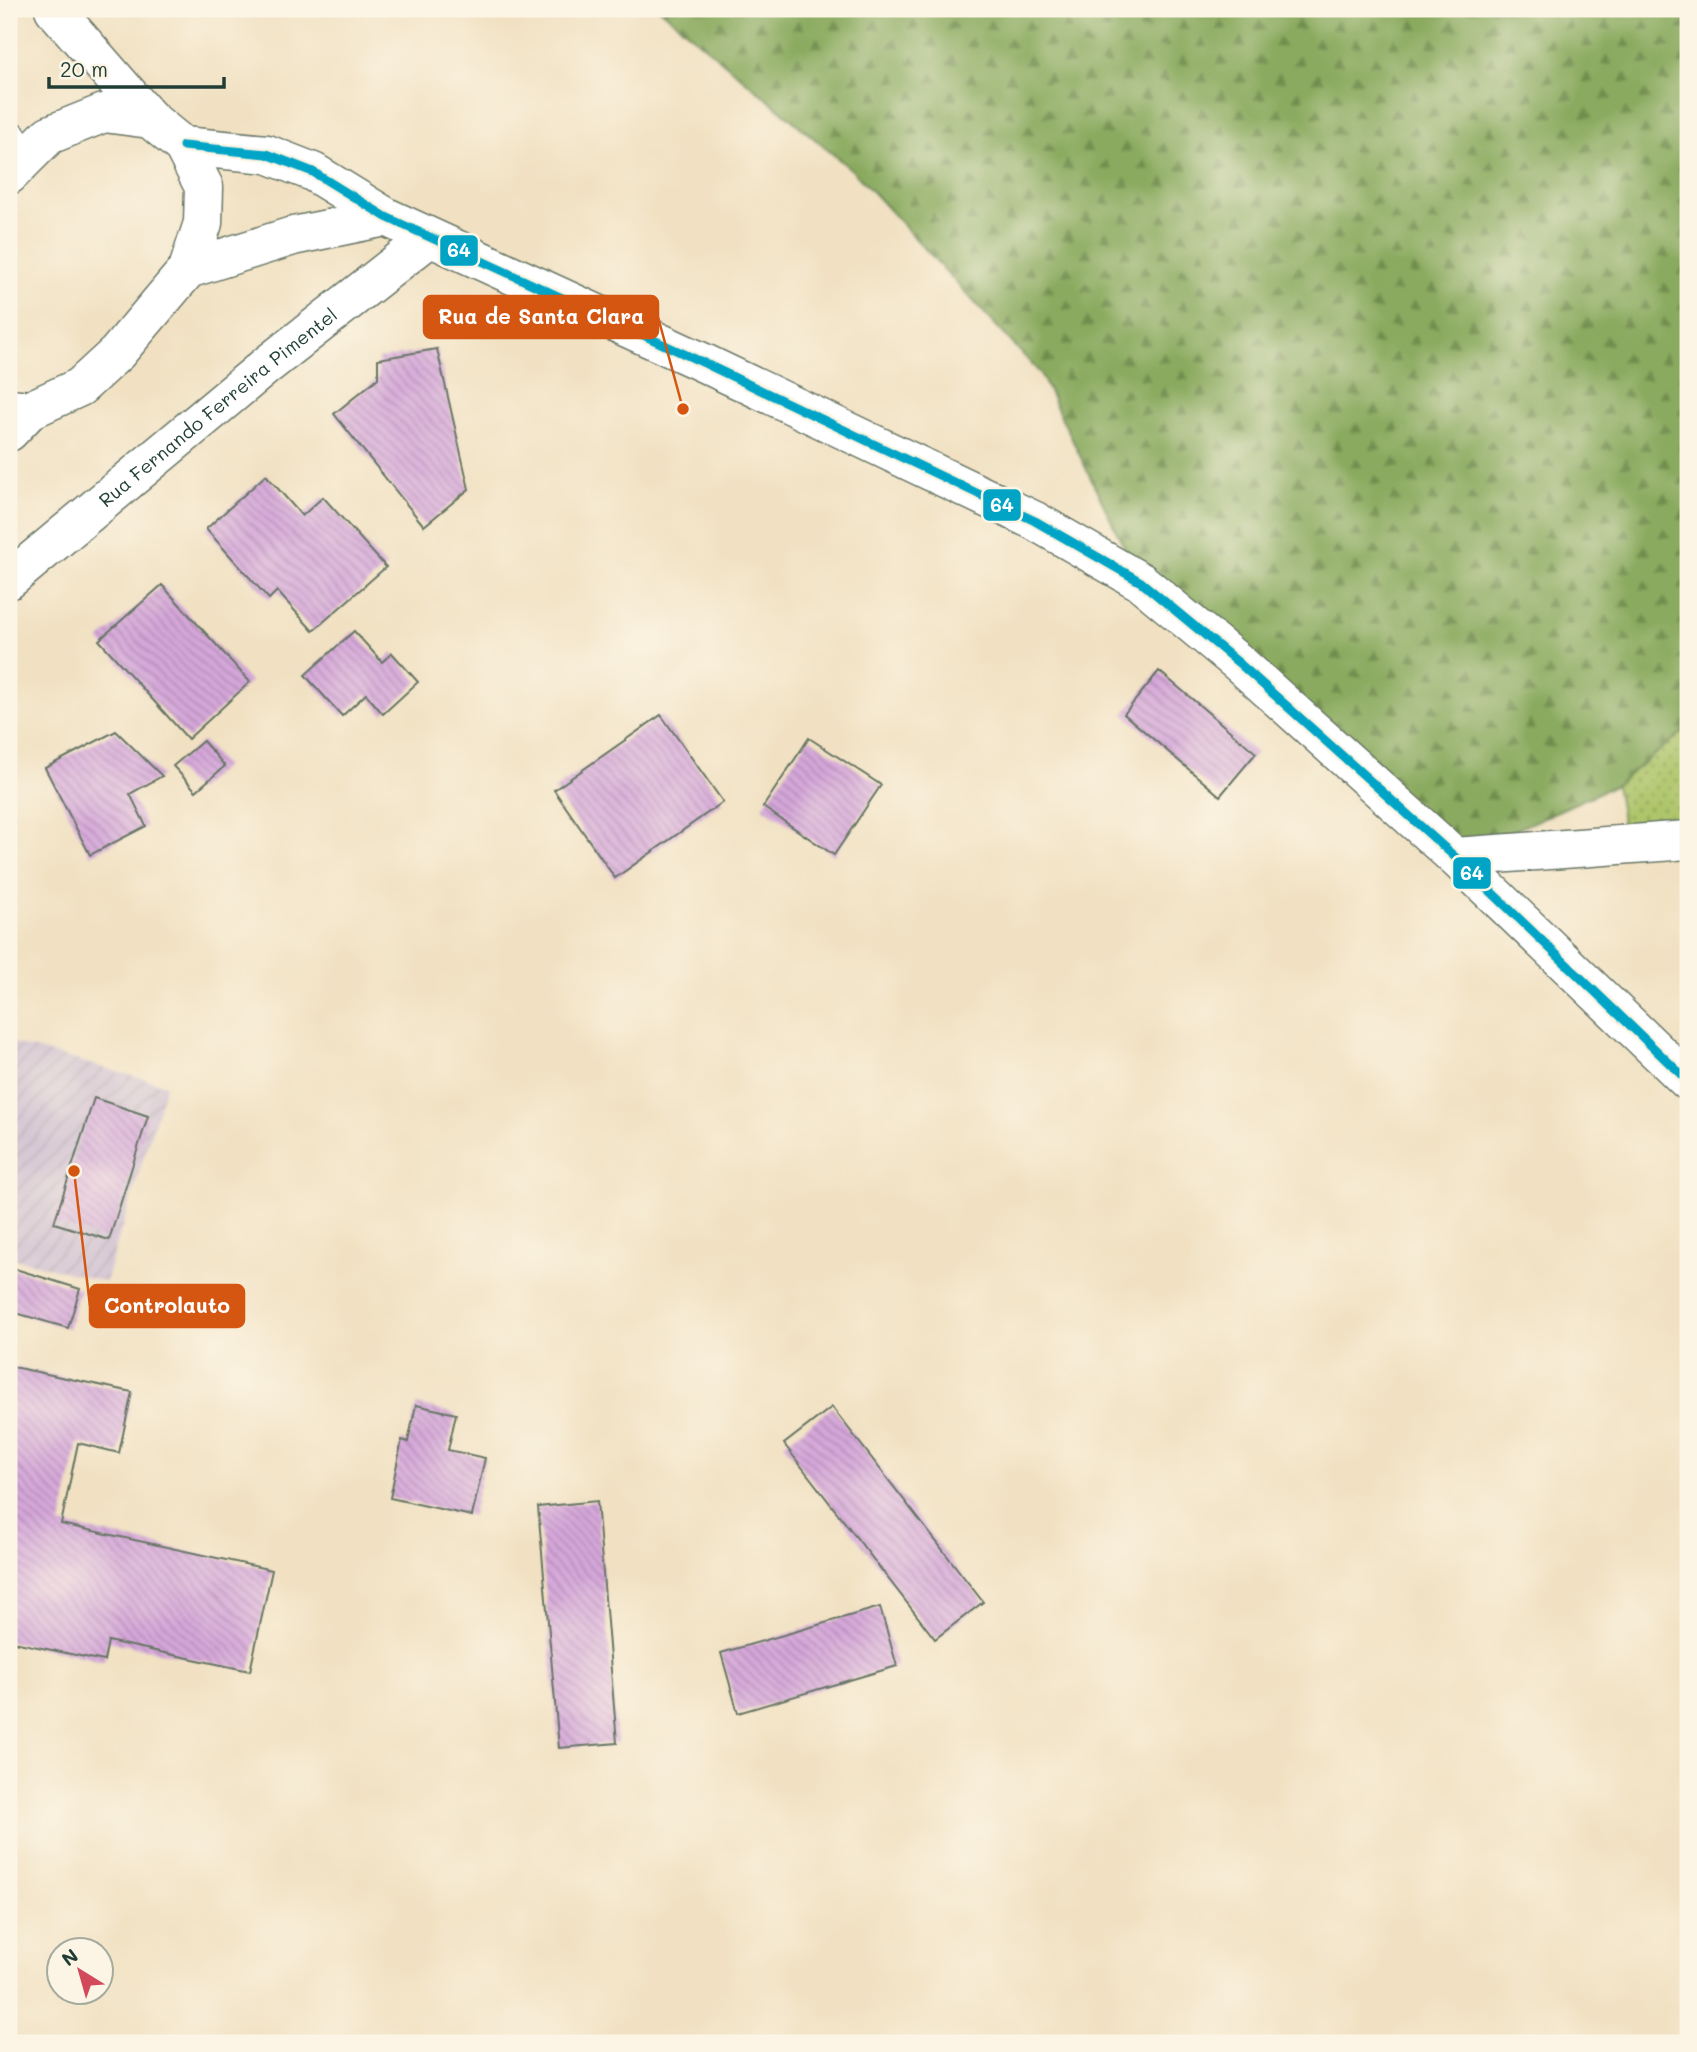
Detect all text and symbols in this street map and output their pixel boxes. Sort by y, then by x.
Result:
scale bar [49,46,224,90]
text: 20 m [60,55,108,82]
line badge: 64 [439,234,479,267]
text: 64 [447,237,471,262]
callout: Rua de Santa Clara [424,296,658,338]
street label: Rua Fernando Ferreira Pimentel [93,302,342,512]
text: Rua de Santa Clara [438,302,644,329]
line badge: 64 [982,488,1022,522]
text: 64 [990,492,1014,517]
line badge: 64 [1452,856,1492,890]
text: 64 [1460,860,1484,885]
callout: Controlauto [90,1285,244,1327]
text: Controlauto [104,1291,230,1318]
north arrow [46,1937,116,2007]
text: N [56,1943,83,1971]

